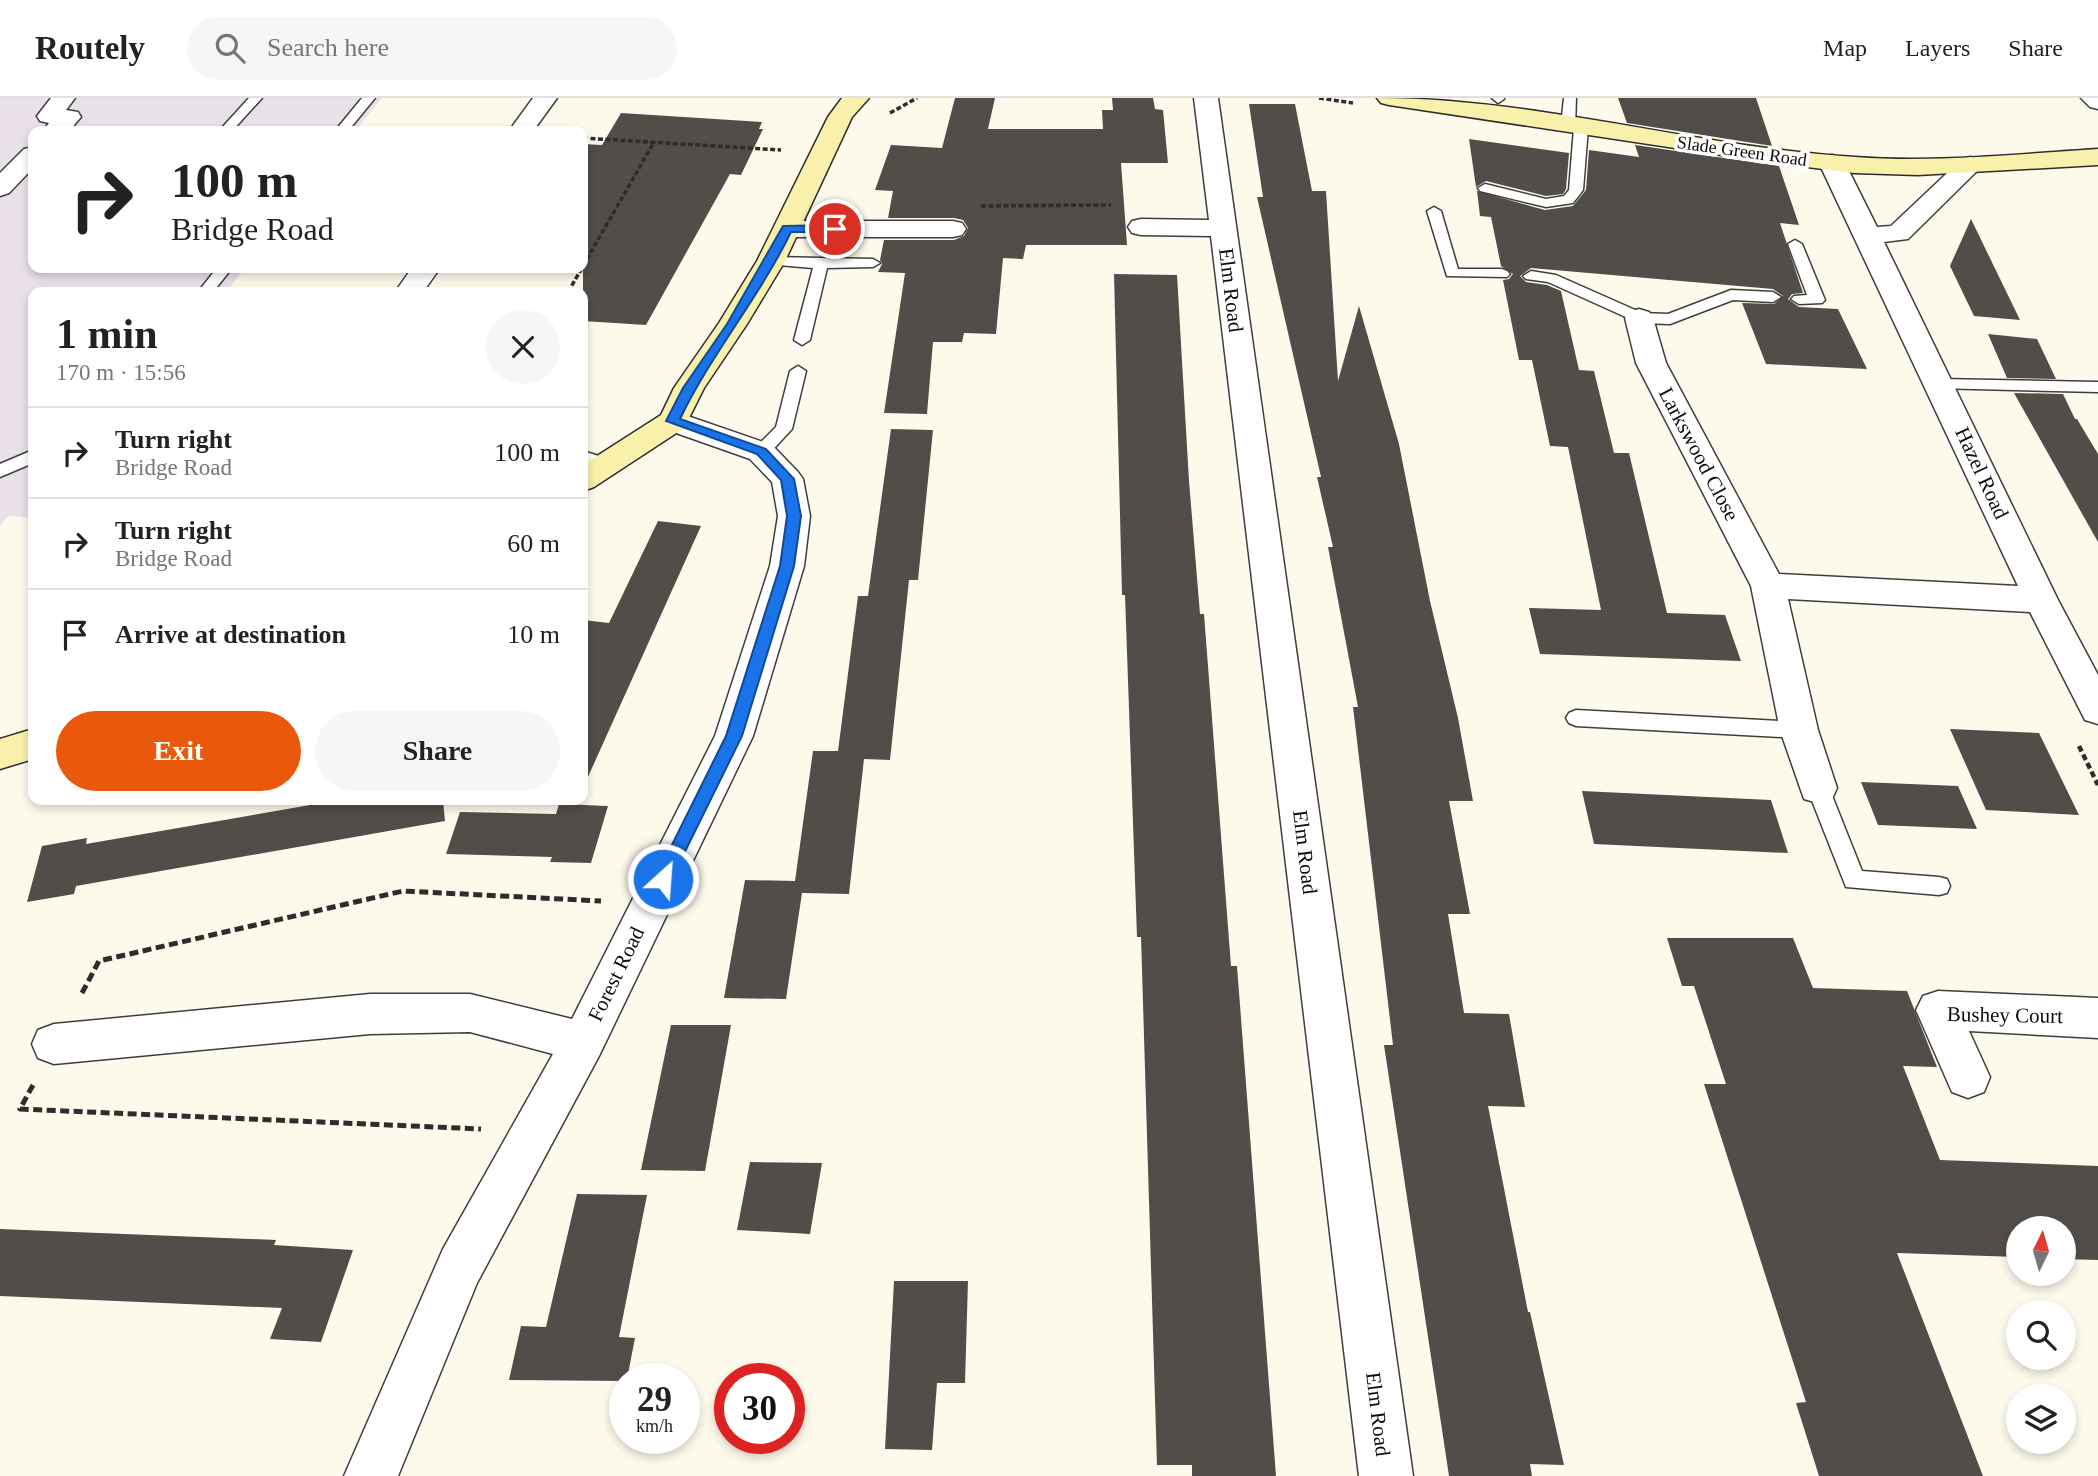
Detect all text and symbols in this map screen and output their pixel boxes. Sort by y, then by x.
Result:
search box [187,17,677,80]
icon: search [211,29,249,67]
text: Routely [35,30,145,66]
text: Search here [267,33,389,62]
text: Map [1823,35,1867,61]
text: Layers [1905,35,1970,61]
text: Share [2008,35,2063,61]
street label: Slade Green Road [1676,132,1808,170]
text: 100 m [171,153,298,208]
icon: right [56,154,147,245]
pin [805,199,865,259]
icon: arrive [816,210,854,248]
text: Bridge Road [171,211,334,247]
street label: Elm Road [1214,247,1248,334]
button: close [486,310,560,384]
text: 1 min [56,311,158,357]
text: 170 m · 15:56 [56,360,186,385]
street label: Larkswood Close [1654,383,1744,525]
street label: Hazel Road [1950,423,2014,523]
text: Turn right [115,425,232,454]
icon: right [56,434,94,472]
text: 100 m [494,438,560,467]
text: Bridge Road [115,455,232,480]
text: Turn right [115,516,232,545]
icon: right [56,525,94,563]
text: 60 m [507,529,560,558]
text: Bridge Road [115,546,232,571]
icon: arrive [56,616,94,654]
text: Arrive at destination [115,620,346,649]
text: 10 m [507,620,560,649]
button: Exit [56,711,301,791]
button: Share [315,711,560,791]
street label: Elm Road [1288,809,1322,896]
position arrow [626,842,700,916]
street label: Forest Road [583,922,649,1025]
street label: Bushey Court [1947,1002,2063,1028]
north arrow [2006,1216,2076,1286]
map controls [2006,1216,2076,1454]
button: search [2006,1300,2076,1370]
speed limit sign: 30 [714,1363,805,1454]
street label: Elm Road [1361,1371,1395,1458]
text: 29 [637,1380,672,1419]
button: layers [2006,1384,2076,1454]
text: km/h [636,1416,673,1436]

